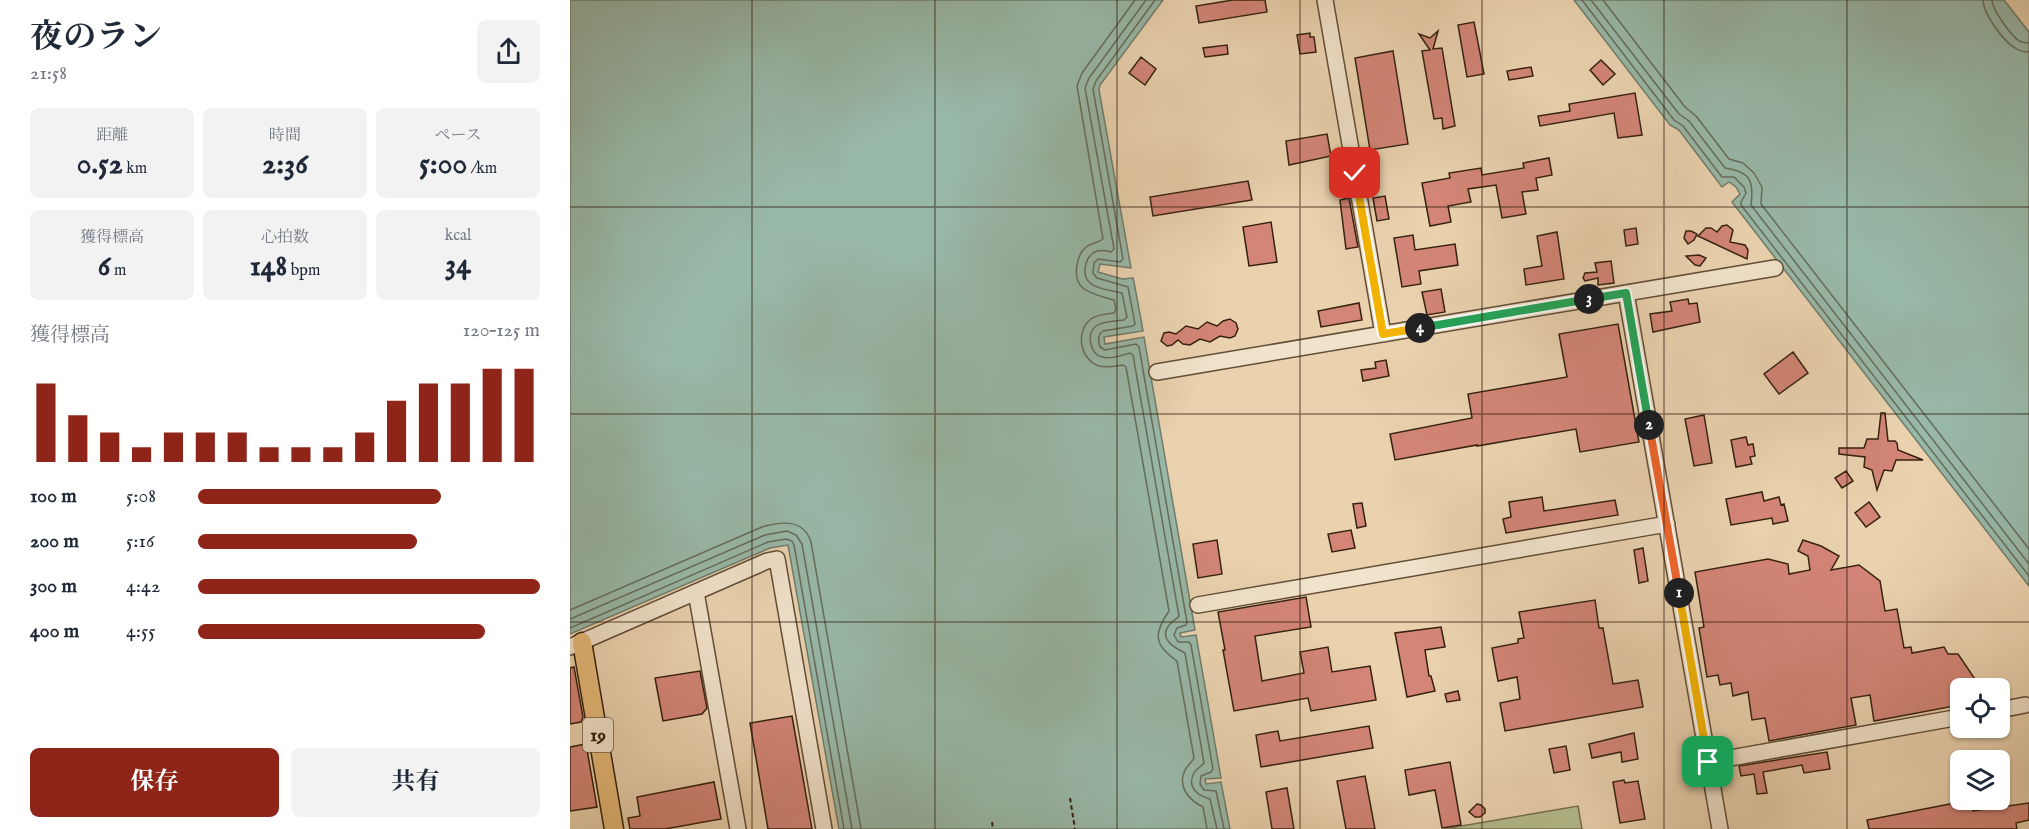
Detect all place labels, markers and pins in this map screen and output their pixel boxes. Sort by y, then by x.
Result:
pin [1329,147,1380,198]
pin: 3 [1574,284,1604,314]
pin: 4 [1405,313,1435,343]
pin: 2 [1634,410,1664,440]
pin: 1 [1664,578,1694,608]
pin [1682,736,1733,787]

